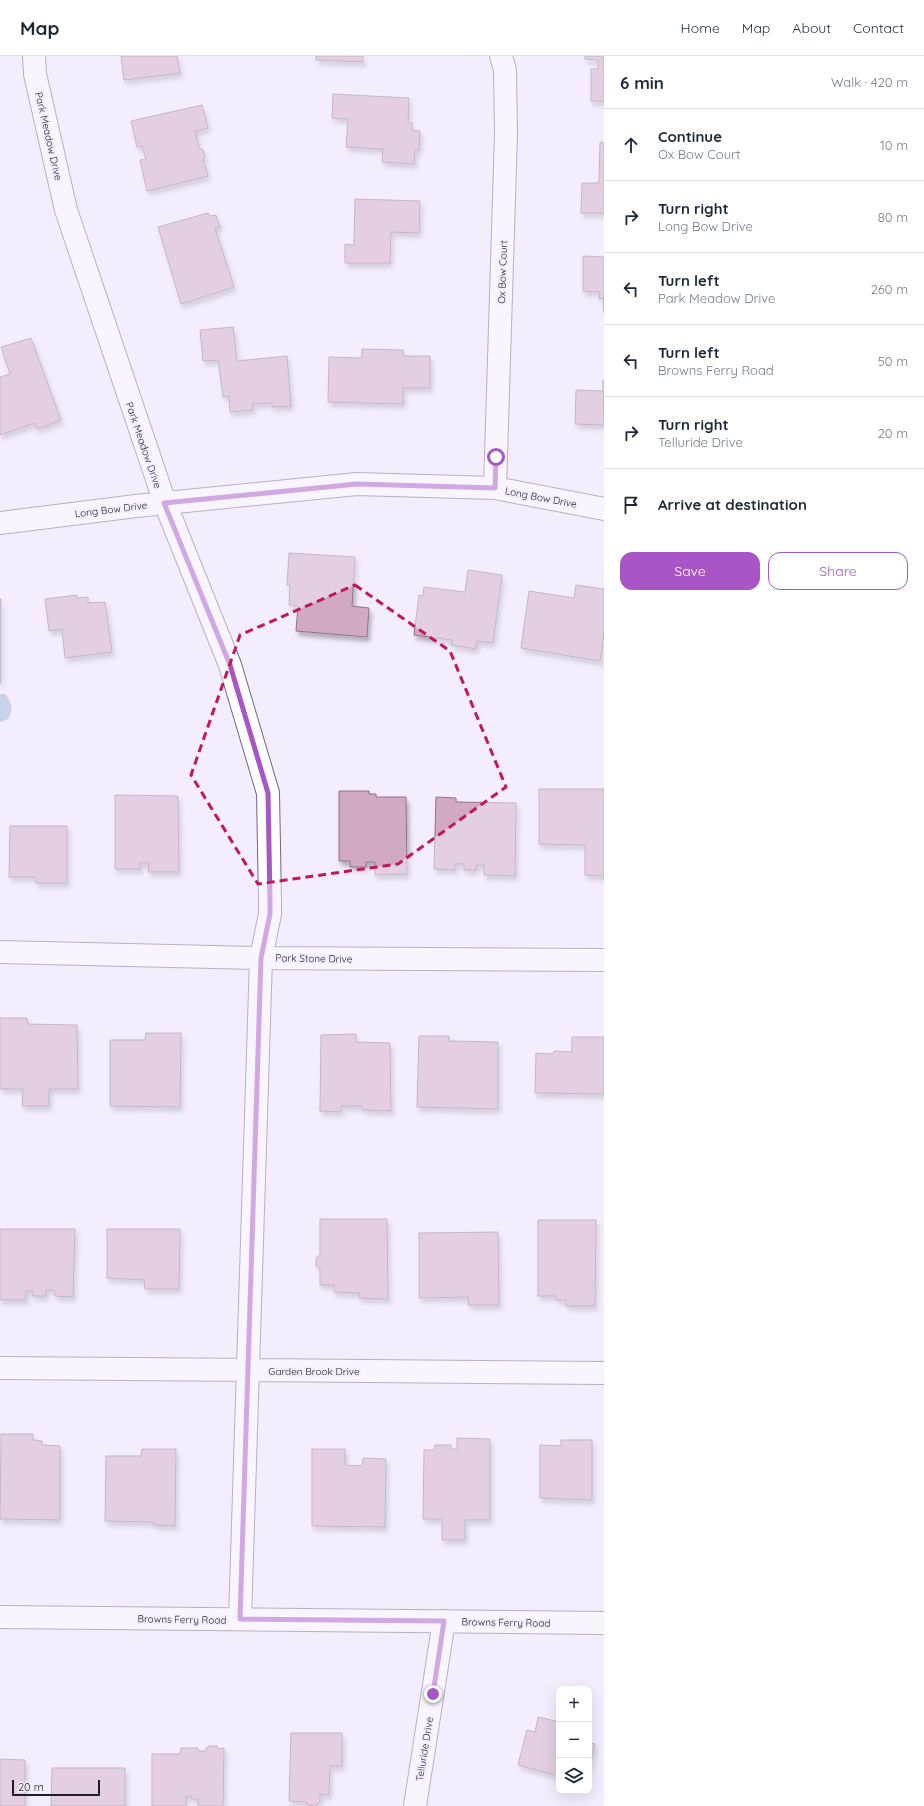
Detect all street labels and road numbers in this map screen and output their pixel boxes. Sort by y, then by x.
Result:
street label: Park Meadow Drive [32,91,65,182]
street label: Ox Bow Court [495,239,510,304]
street label: Park Meadow Drive [123,400,164,490]
street label: Long Bow Drive [504,484,578,511]
street label: Long Bow Drive [74,499,148,520]
street label: Park Stone Drive [275,951,353,966]
street label: Garden Brook Drive [268,1365,360,1378]
street label: Browns Ferry Road [137,1612,227,1627]
street label: Browns Ferry Road [461,1615,551,1630]
street label: Telluride Drive [413,1716,436,1782]

